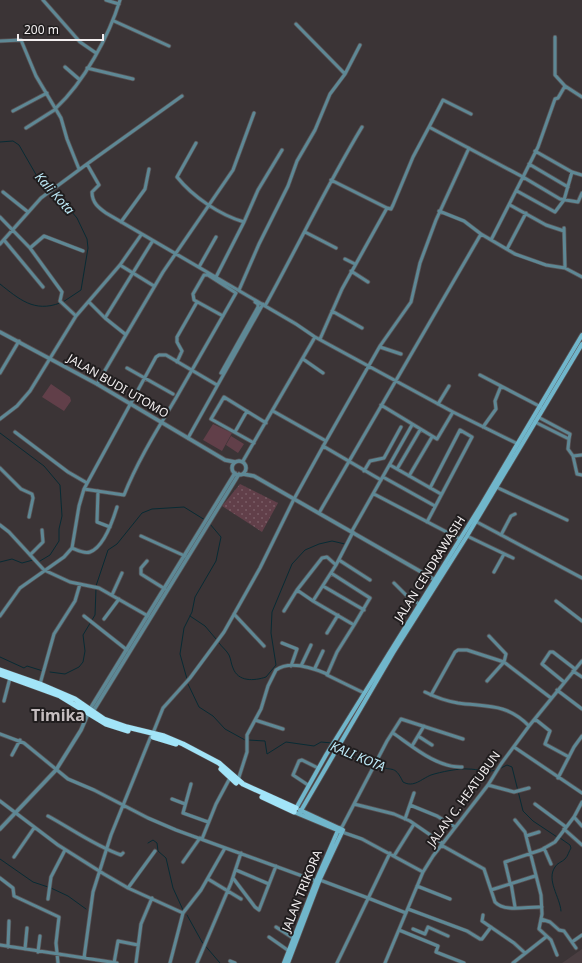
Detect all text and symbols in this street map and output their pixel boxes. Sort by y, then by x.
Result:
scale bar [18,16,103,42]
text: 200 m [24,21,59,38]
water label: Kali Kota [31,168,79,218]
street label: JALAN BUDI UTOMO [64,349,172,422]
street label: JALAN CENDRAWASIH [390,513,469,626]
district label: Timika [31,704,85,726]
water label: KALI KOTA [328,737,388,775]
street label: JALAN C. HEATUBUN [422,747,504,851]
street label: JALAN TRIKORA [277,847,326,935]

